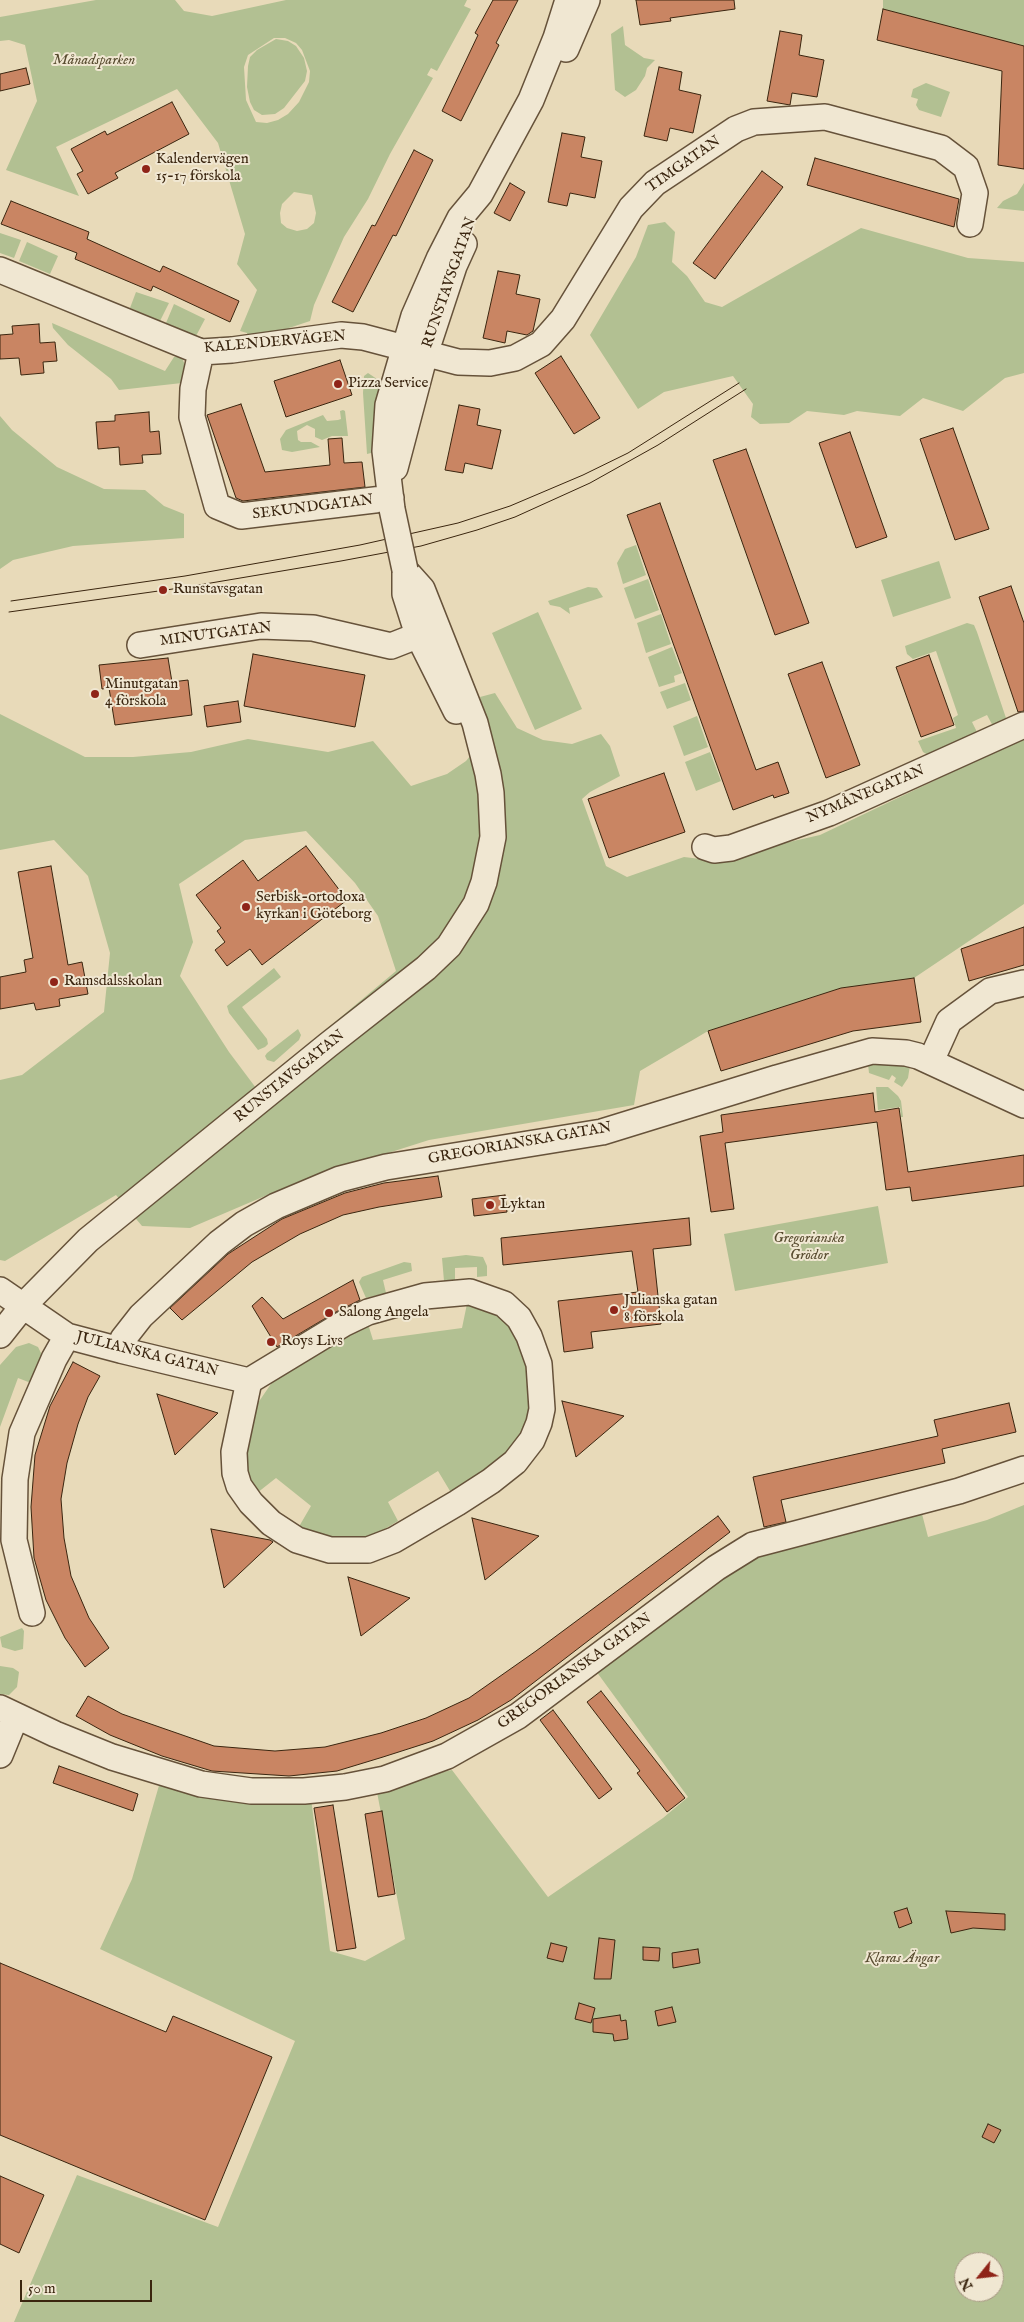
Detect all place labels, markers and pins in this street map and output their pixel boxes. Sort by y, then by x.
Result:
place label: Kalendervägen 15-17 förskola [156,151,249,186]
marker: Kalendervägen 15-17 förskola [140,163,152,175]
place label: Pizza Service [348,375,428,393]
marker: Pizza Service [332,378,344,390]
place label: Runstavsgatan [173,581,263,599]
marker: Runstavsgatan [157,584,169,596]
place label: Minutgatan 4 förskola [105,676,178,711]
marker: Minutgatan 4 förskola [89,688,101,700]
place label: Serbisk-ortodoxa kyrkan i Göteborg [256,889,372,924]
marker: Serbisk-ortodoxa kyrkan i Göteborg [240,901,252,913]
place label: Ramsdalsskolan [64,973,162,991]
marker: Ramsdalsskolan [48,976,60,988]
place label: Lyktan [500,1196,545,1214]
marker: Lyktan [484,1199,496,1211]
place label: Julianska gatan 8 förskola [624,1292,717,1327]
place label: Salong Angela [339,1304,428,1322]
marker: Julianska gatan 8 förskola [608,1304,620,1316]
marker: Salong Angela [323,1307,335,1319]
place label: Roys Livs [281,1333,343,1351]
marker: Roys Livs [265,1336,277,1348]

